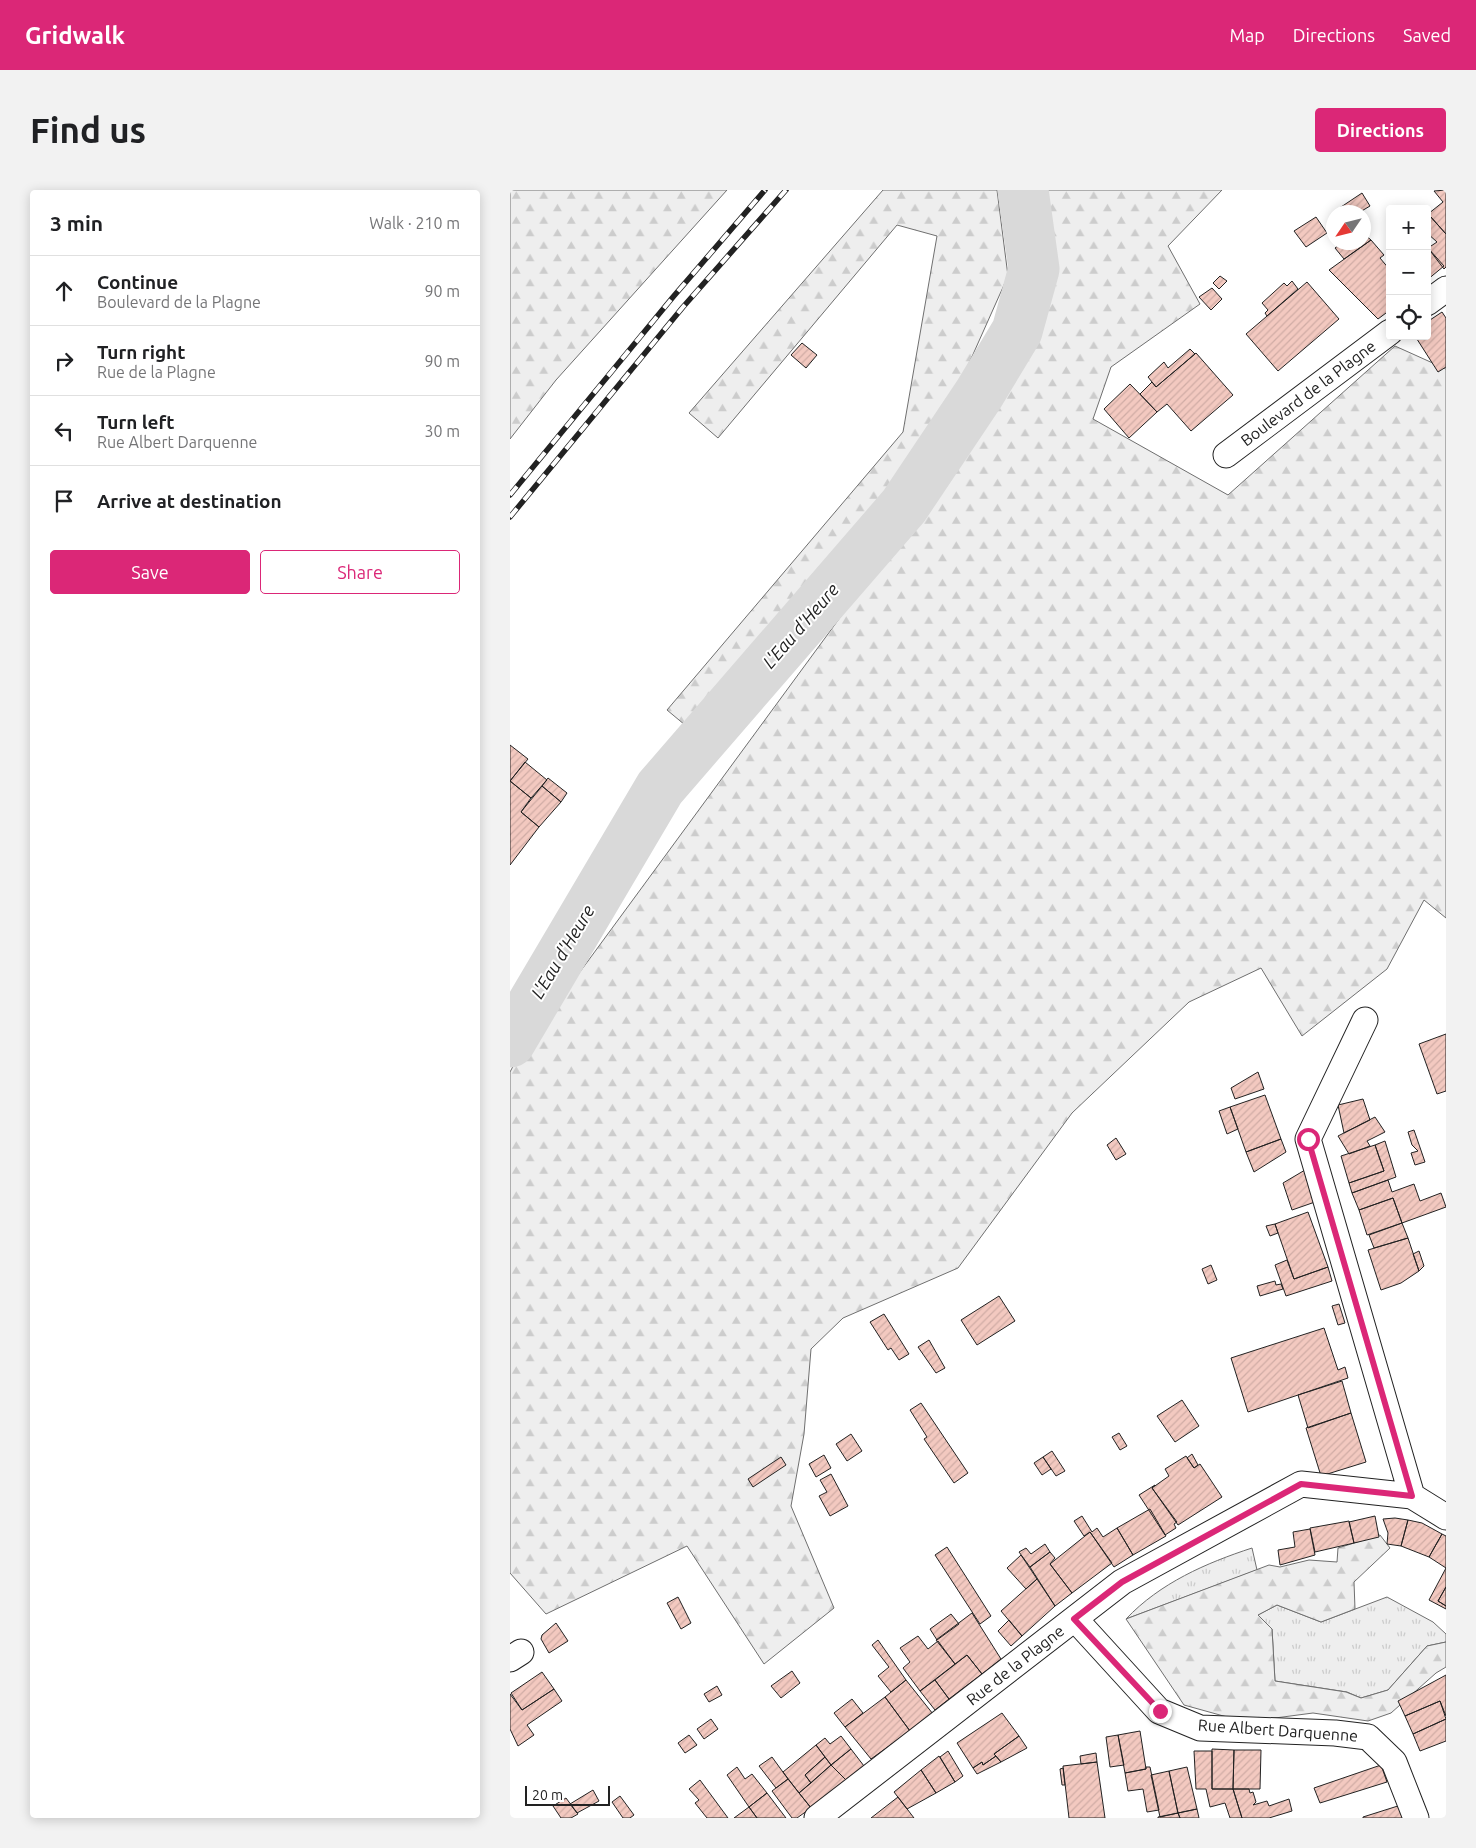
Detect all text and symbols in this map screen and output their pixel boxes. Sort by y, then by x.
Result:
text: Gridwalk [25,22,125,49]
text: Map [1229,25,1265,45]
text: Directions [1293,25,1375,45]
text: Saved [1403,25,1451,45]
button: Directions [1315,108,1446,152]
text: Find us [30,110,146,150]
north arrow [1326,205,1371,250]
map controls [1386,205,1431,340]
button: + [1386,205,1431,250]
text: 3 min [50,211,103,235]
text: Walk · 210 m [369,214,460,232]
button: − [1386,250,1431,295]
text: Continue [97,271,178,293]
icon: ahead [50,277,78,305]
text: 90 m [424,282,460,300]
text: Boulevard de la Plagne [97,293,261,311]
button: locate [1386,295,1431,340]
street label: Boulevard de la Plagne [1237,336,1379,450]
text: Turn right [97,341,185,363]
icon: right [50,347,78,375]
text: 90 m [424,352,460,370]
text: Rue de la Plagne [97,363,216,381]
text: Turn left [97,411,175,433]
icon: left [50,417,78,445]
text: 30 m [424,422,460,440]
text: Rue Albert Darquenne [97,433,257,451]
icon: arrive [50,487,78,515]
text: Arrive at destination [97,490,282,512]
button: Save [50,550,250,594]
button: Share [260,550,460,594]
water label: L'Eau d'Heure [758,579,842,672]
water label: L'Eau d'Heure [526,901,598,1002]
route start [1297,1128,1320,1151]
street label: Rue de la Plagne [963,1621,1067,1709]
route end [1149,1700,1172,1723]
street label: Rue Albert Darquenne [1197,1715,1359,1745]
scale bar [525,1783,610,1806]
text: 20 m [532,1787,563,1803]

